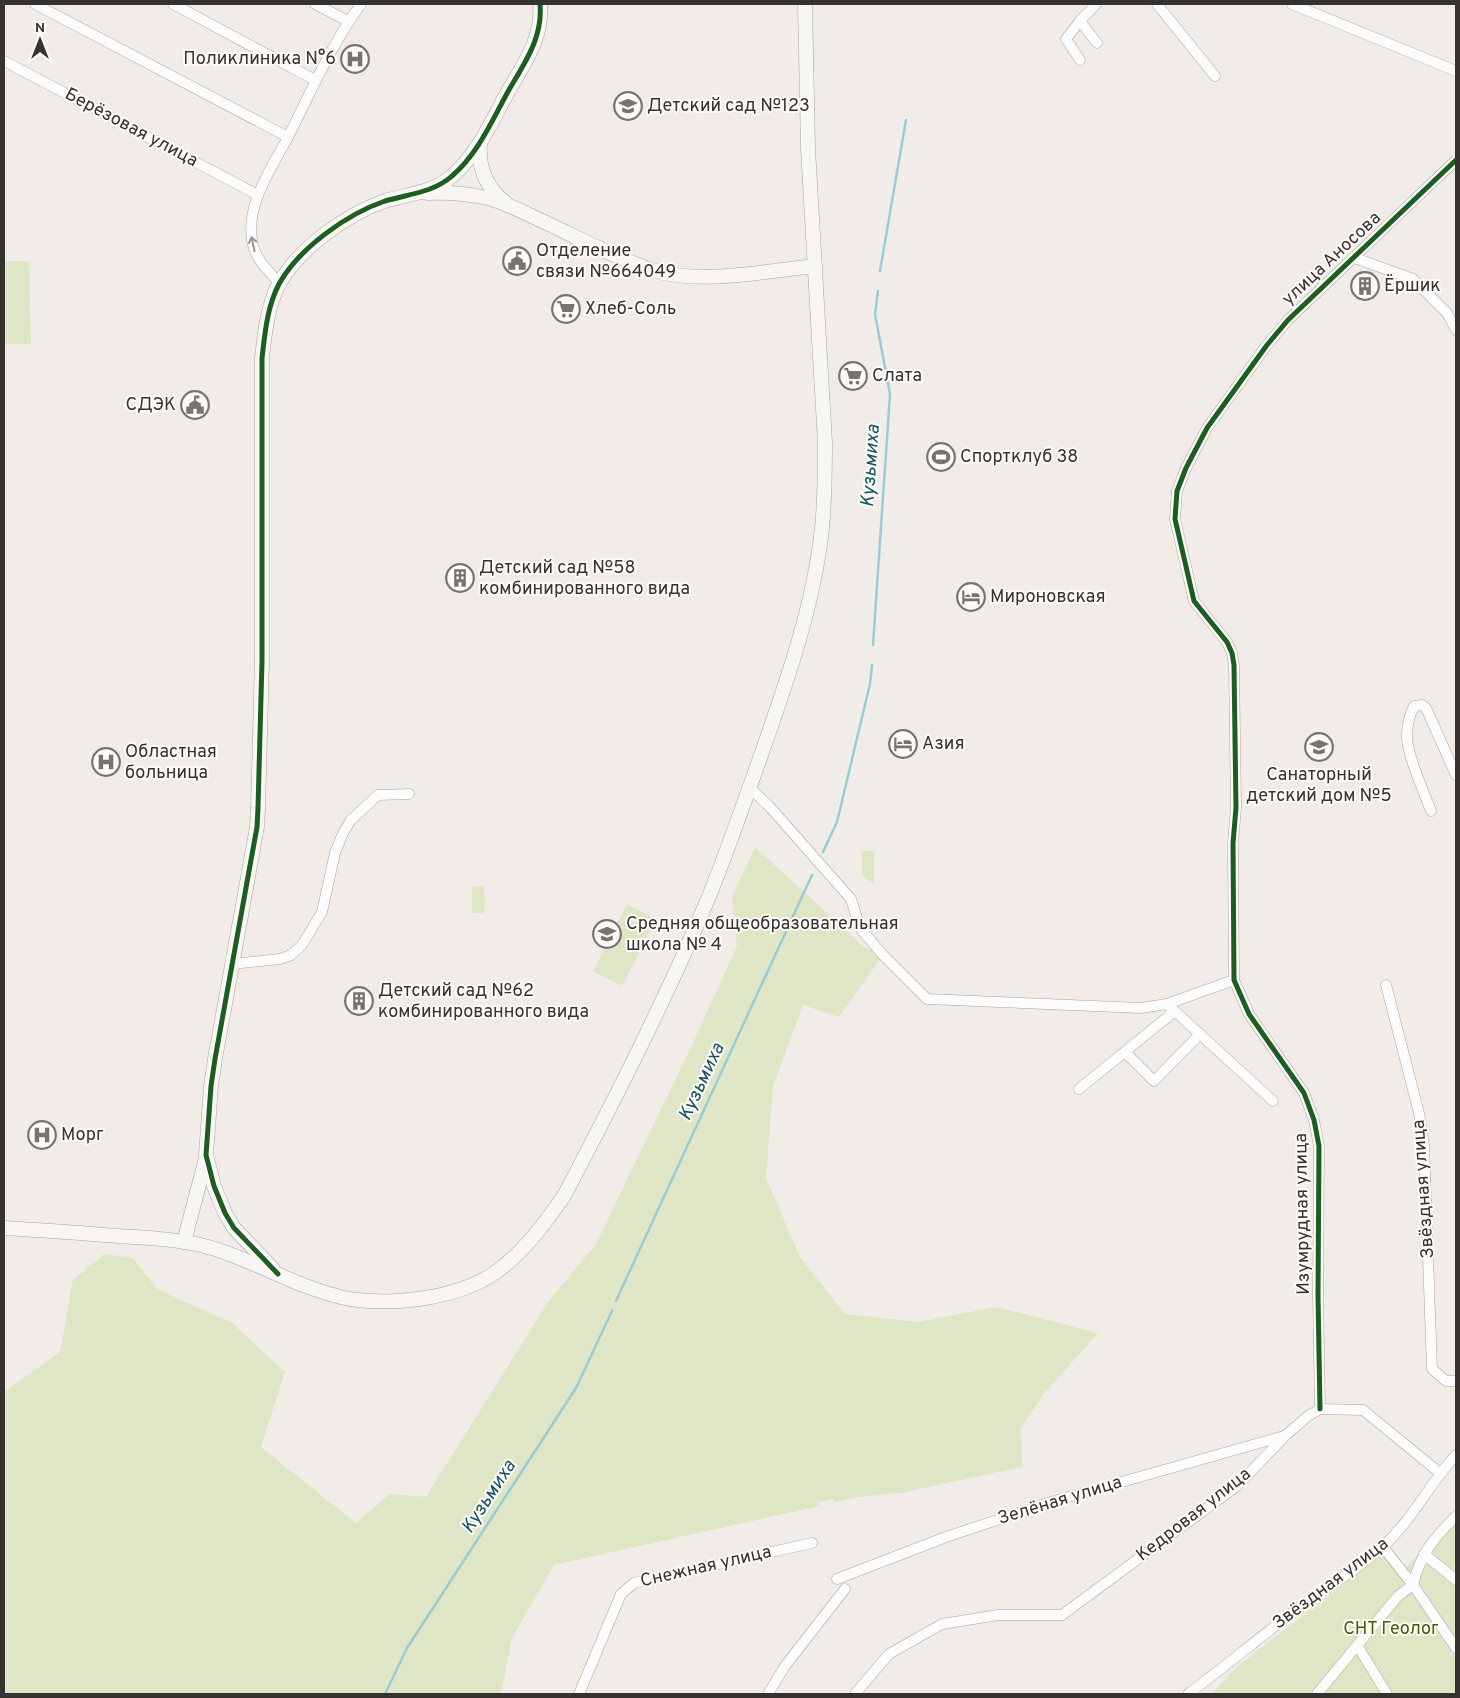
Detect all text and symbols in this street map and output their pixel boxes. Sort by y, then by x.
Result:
north arrow [15,15,65,65]
text: N [35,20,45,37]
hospital icon: Поликлиника N°6 [340,44,370,74]
place label: Поликлиника N°6 [183,48,336,71]
street label: Берёзовая улица [60,83,202,173]
school or university icon: Детский сад №123 [613,91,643,121]
place label: Детский сад №123 [647,95,810,118]
street label: улица Аносова [1278,207,1386,311]
one-way arrow [248,236,257,252]
place label: Отделение связи №664049 [536,240,676,284]
public building icon: Отделение связи №664049 [502,246,532,276]
building icon: Ёршик [1350,271,1380,301]
place label: Ёршик [1384,273,1441,298]
supermarket icon: Хлеб-Соль [551,294,581,324]
place label: Хлеб-Соль [585,298,676,321]
supermarket icon: Слата [838,361,868,391]
place label: Слата [872,365,922,388]
public building icon: СДЭК [180,390,210,420]
place label: СДЭК [125,394,176,417]
water label: Кузьмиха [856,424,886,508]
sports icon: Спортклуб 38 [926,442,956,472]
place label: Спортклуб 38 [960,446,1078,469]
place label: Детский сад №58 комбинированного вида [479,557,690,601]
building icon: Детский сад №58 комбинированного вида [445,563,475,593]
hotel icon: Мироновская [956,582,986,612]
place label: Мироновская [990,586,1105,609]
hotel icon: Азия [888,729,918,759]
school or university icon: Санаторный детский дом №5 [1304,732,1334,762]
place label: Азия [922,733,964,756]
place label: Областная больница [125,741,217,785]
hospital icon: Областная больница [91,747,121,777]
place label: Санаторный детский дом №5 [1246,764,1392,808]
place label: Средняя общеобразовательная школа № 4 [626,913,899,957]
school or university icon: Средняя общеобразовательная школа № 4 [592,919,622,949]
place label: Детский сад №62 комбинированного вида [378,980,589,1024]
building icon: Детский сад №62 комбинированного вида [344,986,374,1016]
water label: Кузьмиха [674,1039,730,1125]
street label: Звёздная улица [1408,1119,1440,1259]
hospital icon: Морг [27,1120,57,1150]
place label: Морг [61,1124,104,1147]
street label: Изумрудная улица [1290,1133,1316,1295]
water label: Кузьмиха [456,1456,522,1538]
street label: Кедровая улица [1132,1463,1256,1567]
street label: Зелёная улица [995,1471,1125,1531]
street label: Звёздная улица [1268,1533,1394,1635]
street label: Снежная улица [638,1541,774,1593]
park label: СНТ Геолог [1343,1618,1439,1641]

